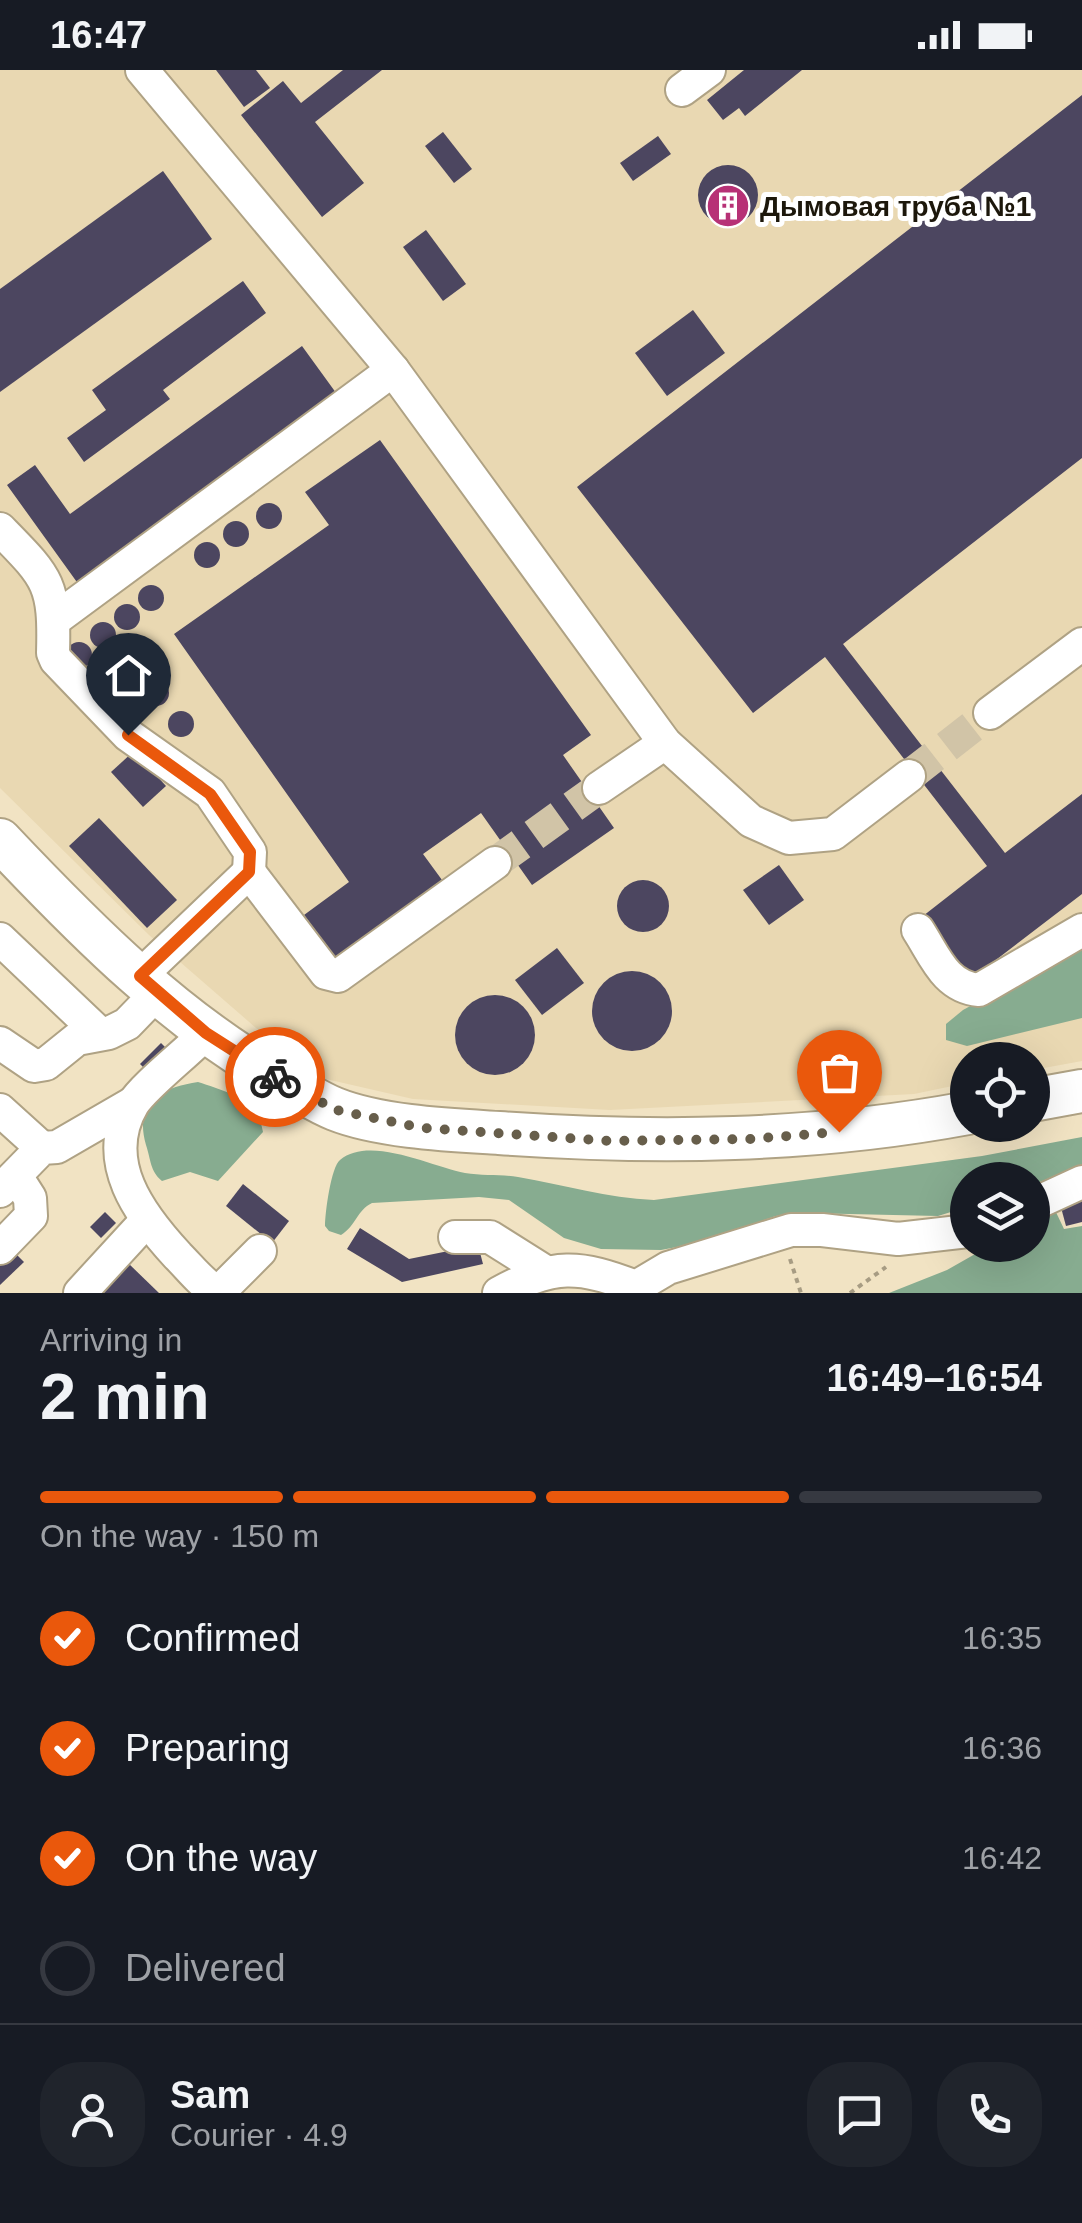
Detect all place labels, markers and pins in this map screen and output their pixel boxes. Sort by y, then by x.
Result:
building icon: Дымовая труба №1 [705,183,751,229]
place label: Дымовая труба №1 [760,191,1031,222]
pin [86,633,171,736]
pin [797,1030,882,1133]

